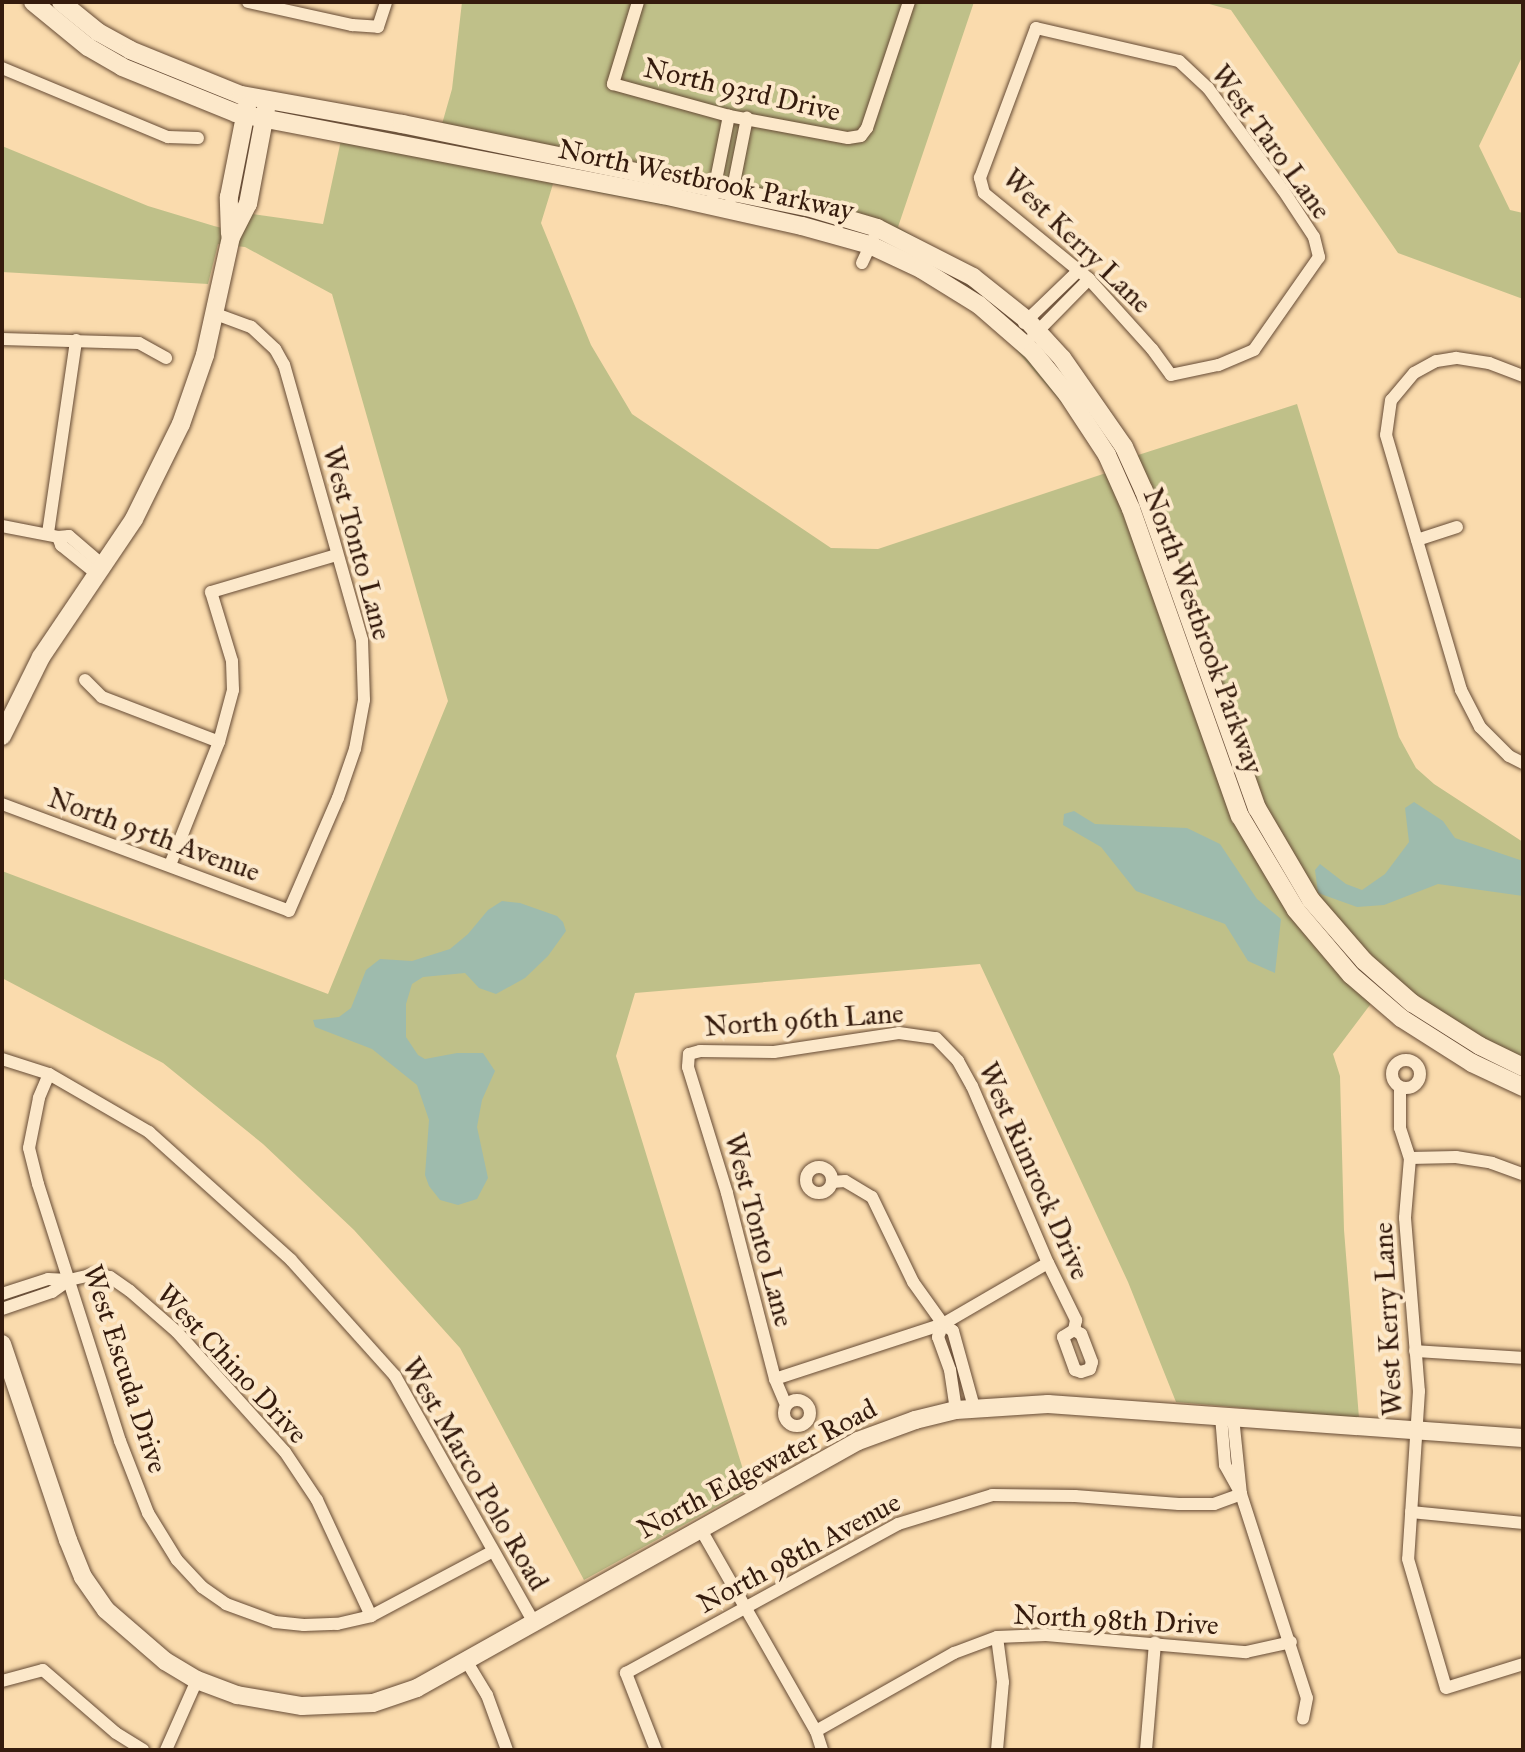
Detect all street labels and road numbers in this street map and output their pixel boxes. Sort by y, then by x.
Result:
street label: North 93rd Drive [640,51,844,129]
street label: West Taro Lane [1204,58,1338,226]
street label: North Westbrook Parkway [555,132,857,228]
street label: West Kerry Lane [996,162,1158,320]
street label: West Tonto Lane [315,443,399,643]
street label: North Westbrook Parkway [1136,484,1270,778]
street label: North 95th Avenue [43,781,265,889]
street label: North 96th Lane [703,996,905,1044]
street label: West Rimrock Drive [971,1057,1097,1285]
street label: West Tonto Lane [717,1130,801,1330]
street label: West Kerry Lane [1366,1221,1410,1417]
street label: West Escuda Drive [76,1261,174,1477]
street label: West Chino Drive [150,1277,314,1451]
street label: West Marco Polo Road [395,1351,555,1597]
street label: North Edgewater Road [632,1392,882,1546]
street label: North 98th Avenue [692,1485,906,1621]
street label: North 98th Drive [1012,1598,1220,1642]

